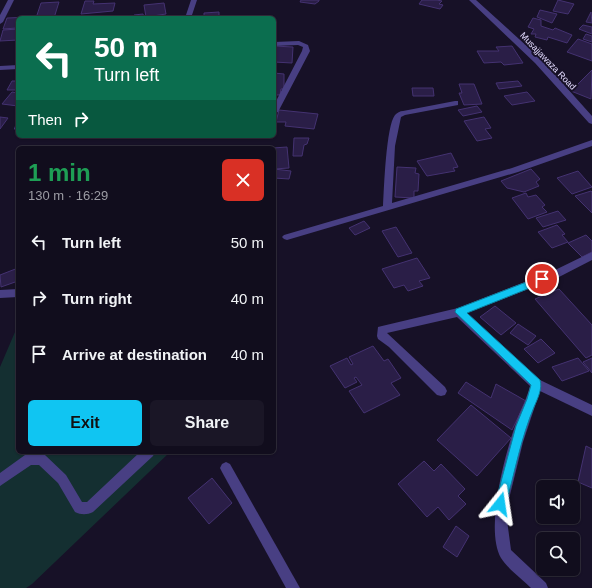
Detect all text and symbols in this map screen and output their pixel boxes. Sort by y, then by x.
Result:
street label: Musajjawaza Road [518,30,578,92]
icon: left [28,32,80,84]
text: 50 m [94,32,158,63]
text: Turn left [94,65,159,85]
icon: right [70,108,92,130]
text: Then [28,111,62,128]
text: 1 min [28,159,91,186]
button: close [222,159,264,201]
text: 130 m · 16:29 [28,188,108,203]
icon: left [28,231,50,253]
text: Turn left [62,234,121,251]
text: 50 m [231,234,264,251]
pin [525,262,559,296]
icon: arrive [531,268,553,290]
icon: right [28,287,50,309]
text: Turn right [62,290,132,307]
text: 40 m [231,290,264,307]
icon: arrive [28,343,50,365]
text: Arrive at destination [62,346,207,363]
text: 40 m [231,346,264,363]
button: Exit [28,400,142,446]
button: Share [150,400,264,446]
map controls [536,480,580,576]
button: sound [536,480,580,524]
position arrow [479,483,521,525]
button: search [536,532,580,576]

